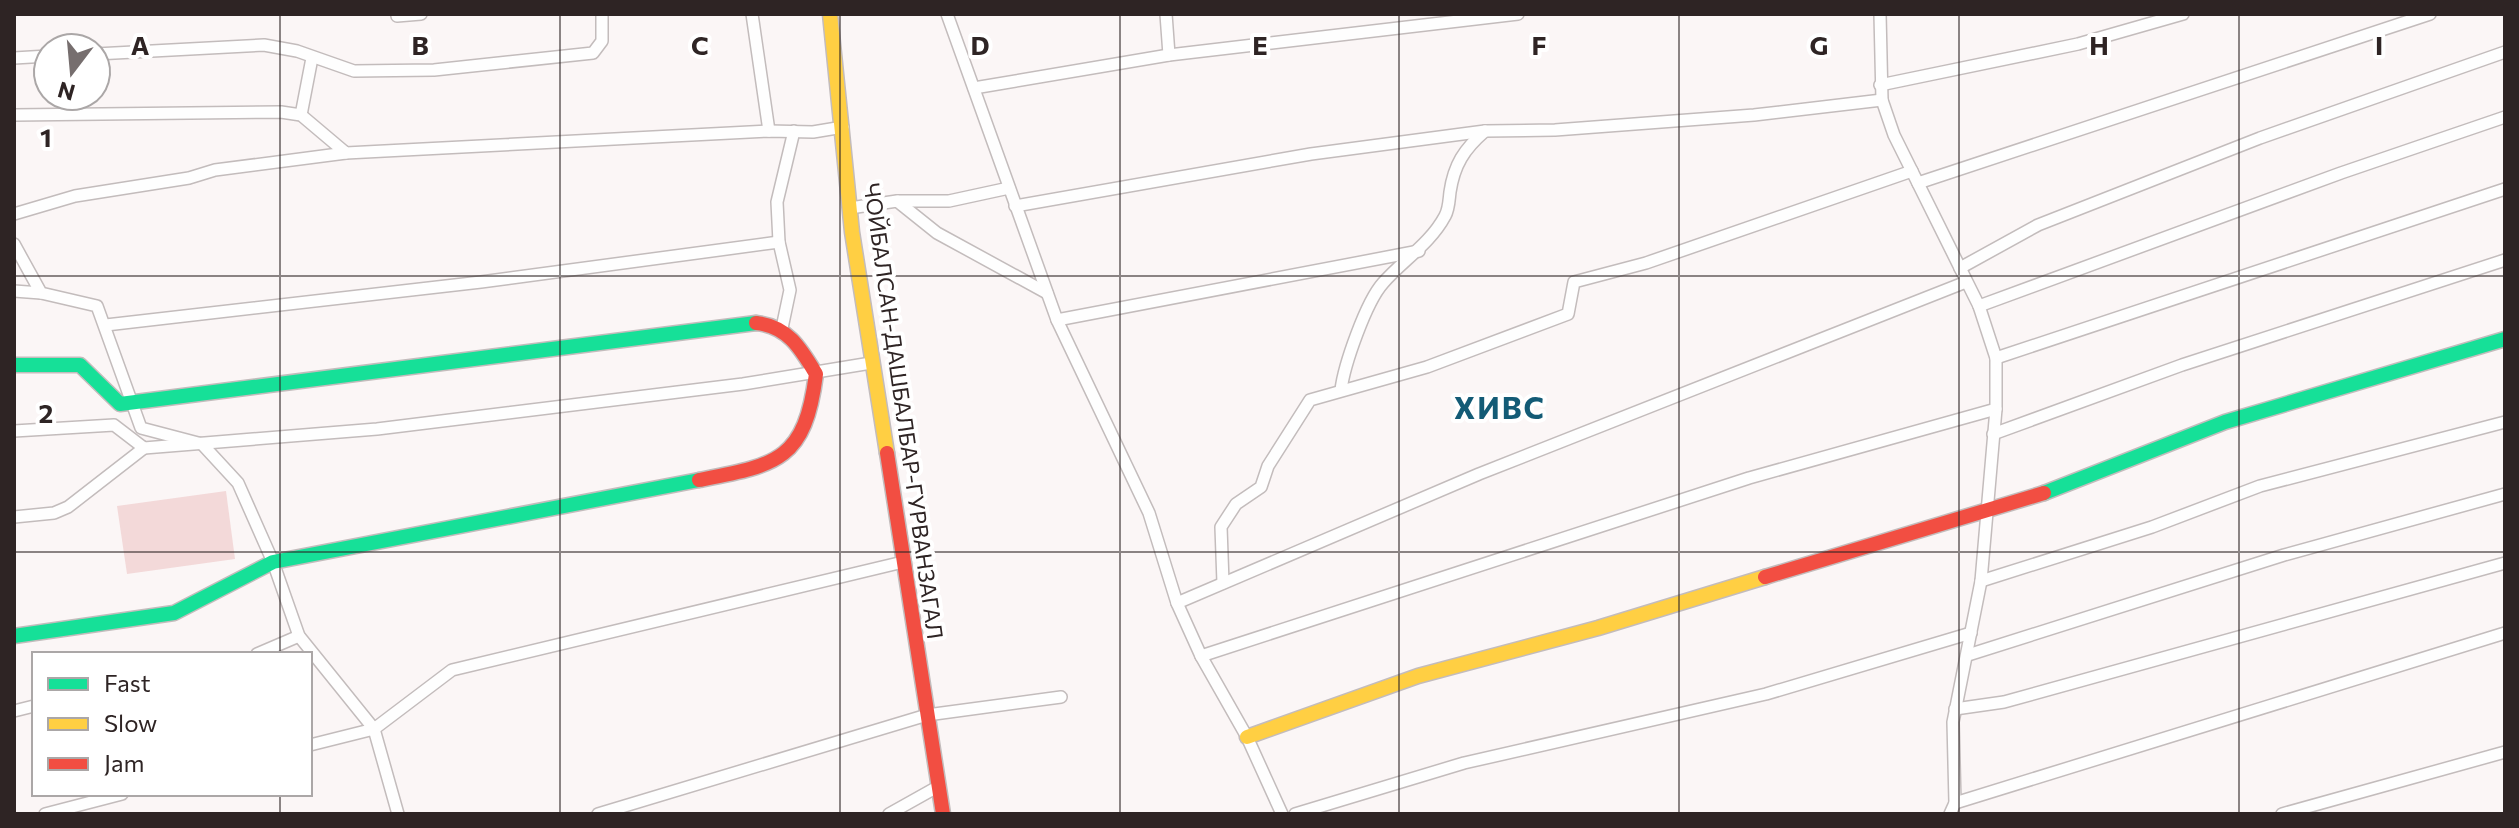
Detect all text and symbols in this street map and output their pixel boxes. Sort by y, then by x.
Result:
text: A [131,29,150,60]
text: B [411,29,429,60]
text: C [691,29,709,60]
text: D [970,29,990,60]
text: E [1252,29,1268,60]
text: F [1531,29,1547,60]
text: G [1810,29,1828,60]
text: H [2089,29,2109,60]
text: I [2375,29,2383,60]
north arrow [32,32,112,112]
text: N [55,76,78,107]
text: 1 [40,121,52,152]
street label: ЧОЙБАЛСАН-ДАШБАЛБАР-ГУРВАНЗАГАЛ [859,181,949,641]
district label: ХИВС [1454,388,1546,425]
text: 2 [39,397,53,428]
legend [32,652,312,796]
text: Fast [104,668,151,697]
text: Slow [104,708,157,737]
text: Jam [104,748,144,777]

